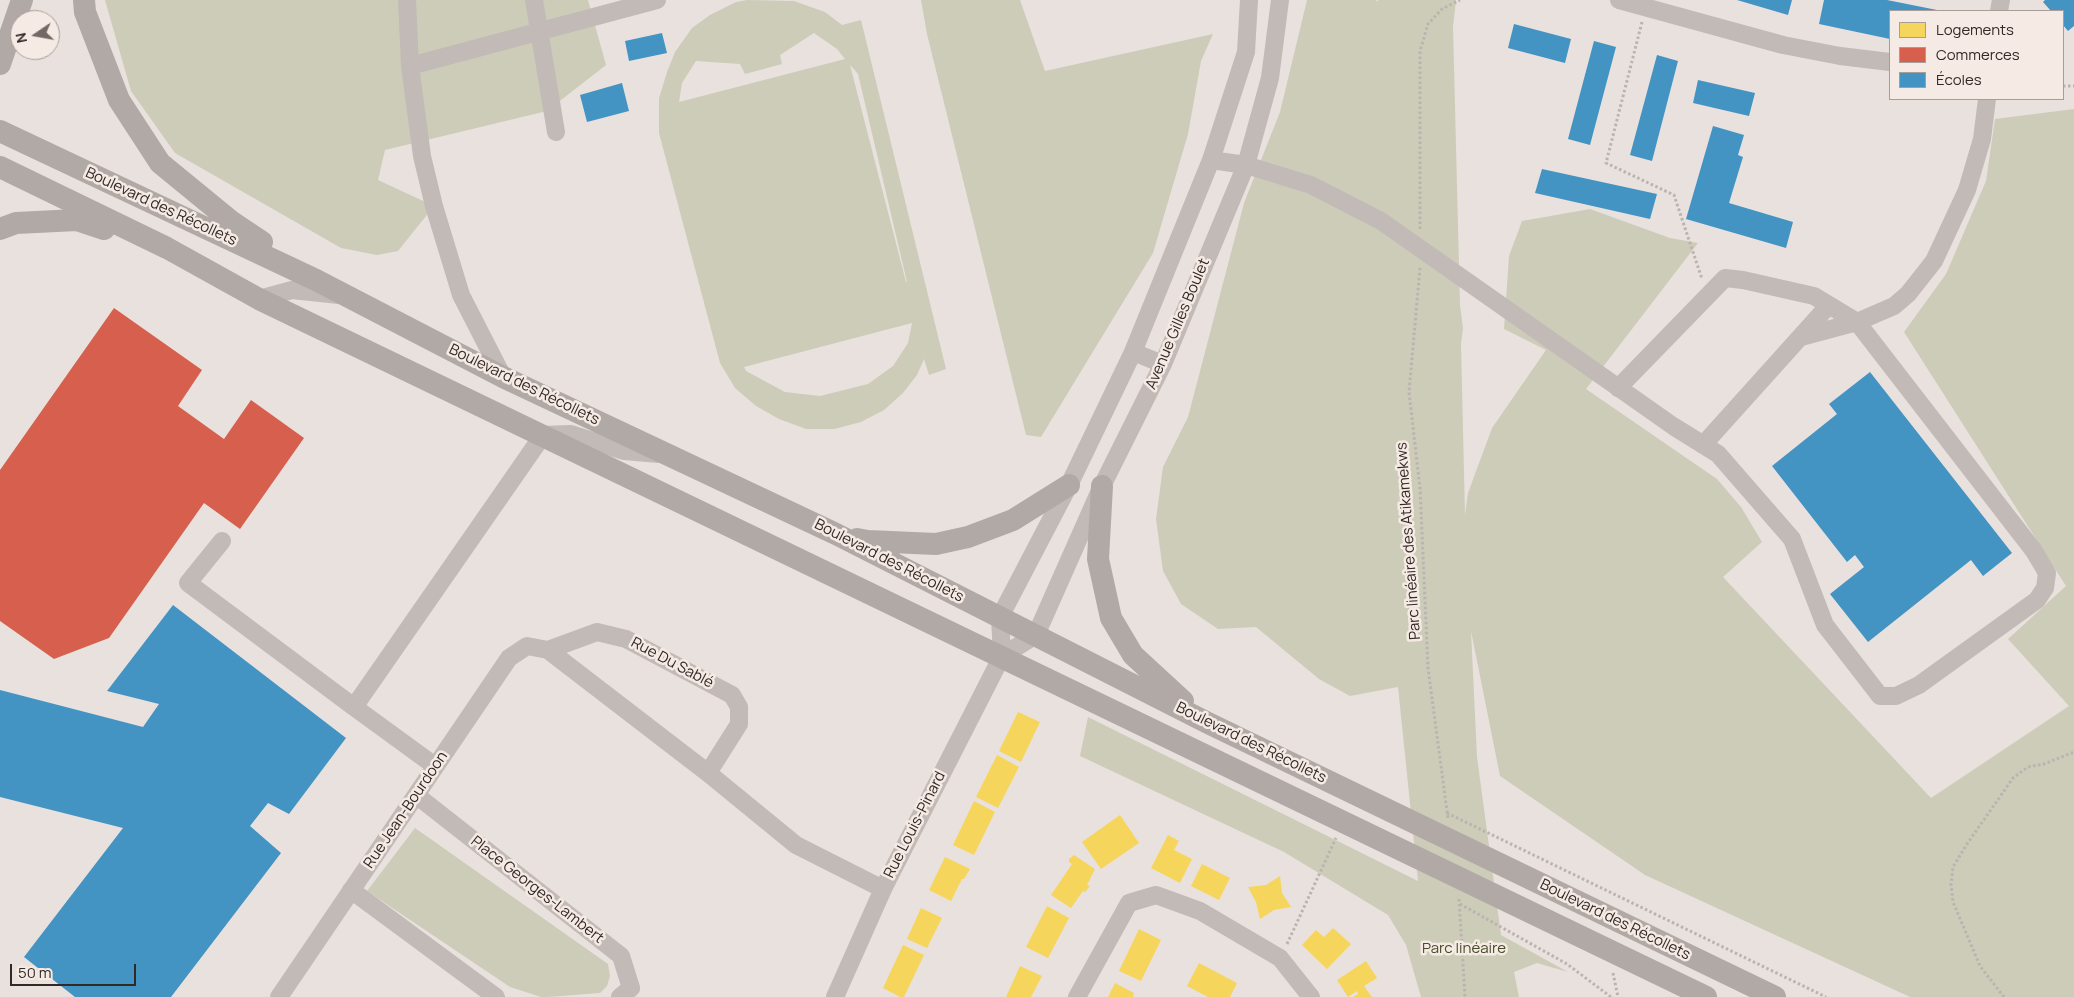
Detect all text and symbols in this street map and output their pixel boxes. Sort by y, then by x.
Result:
north arrow [10,10,60,60]
legend [1889,10,2064,100]
text: Logements [1936,19,2014,40]
text: N [10,31,31,45]
text: Commerces [1936,44,2020,65]
text: Écoles [1936,69,1982,90]
street label: Boulevard des Récollets [82,164,240,250]
street label: Avenue Gilles Boulet [1142,256,1214,392]
street label: Boulevard des Récollets [446,341,602,429]
street label: Parc linéaire des Atikamekws [1393,442,1425,640]
street label: Boulevard des Récollets [811,516,967,606]
street label: Rue Du Sablé [628,634,716,692]
street label: Boulevard des Récollets [1173,699,1329,787]
street label: Rue Jean-Bourdoon [360,748,452,872]
street label: Rue Louis-Pinard [880,769,950,881]
street label: Place Georges-Lambert [467,833,607,947]
street label: Boulevard des Récollets [1537,876,1693,964]
park label: Parc linéaire [1422,940,1506,958]
scale bar [12,954,139,986]
text: 50 m [18,962,52,983]

